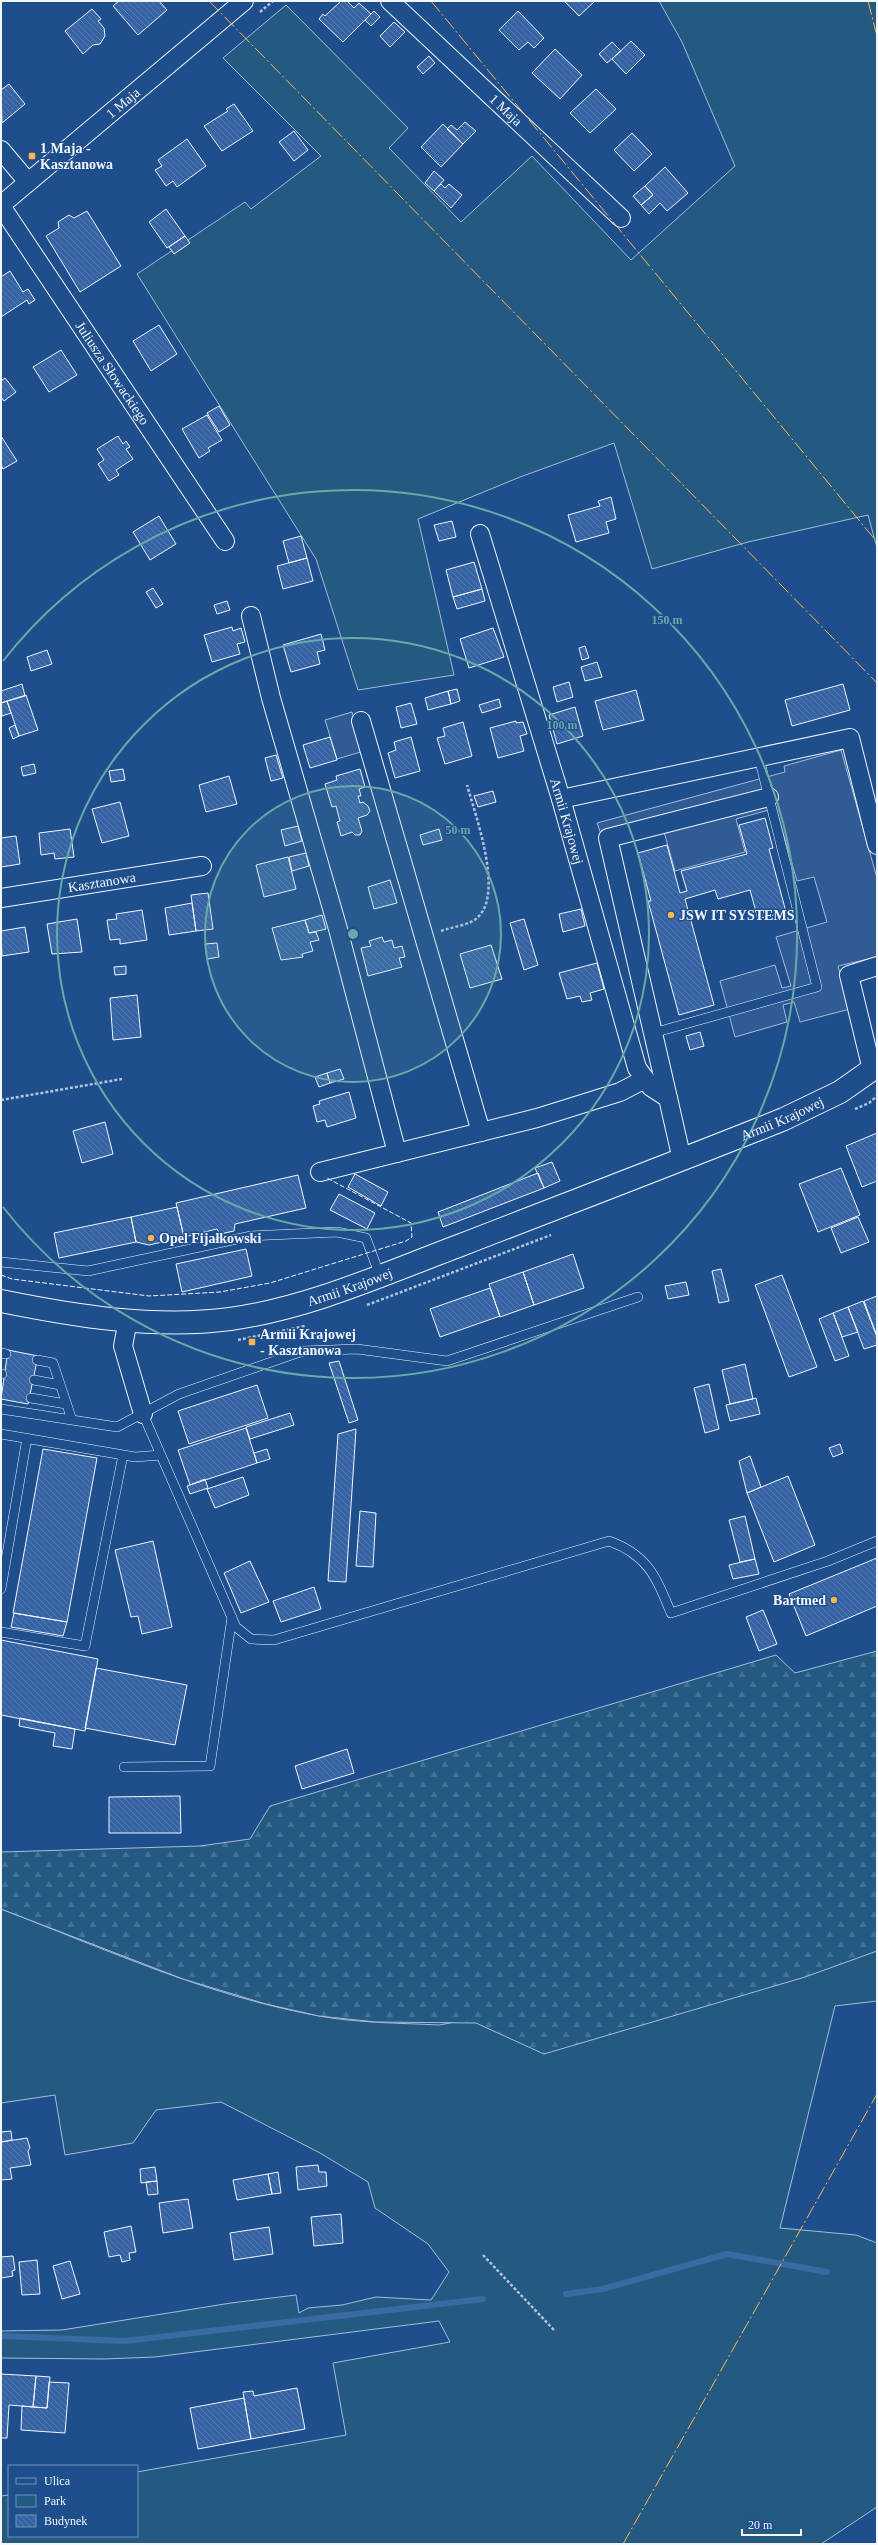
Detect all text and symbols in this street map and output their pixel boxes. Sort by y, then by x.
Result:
street label: 1 Maja [103,84,144,122]
street label: 1 Maja [486,91,526,130]
place label: 1 Maja - Kasztanowa [40,141,113,172]
marker: 1 Maja - Kasztanowa [27,151,37,161]
street label: Juliusza Słowackiego [72,319,152,428]
text: 150 m [652,613,683,627]
text: 100 m [547,718,578,732]
street label: Armii Krajowej [547,776,586,866]
text: 50 m [446,823,471,837]
street label: Kasztanowa [67,870,138,895]
place label: JSW IT SYSTEMS [679,908,795,923]
marker: JSW IT SYSTEMS [666,910,676,920]
centre of rings [346,927,360,941]
street label: Armii Krajowej [739,1094,826,1144]
place label: Opel Fijałkowski [159,1231,261,1246]
marker: Opel Fijałkowski [146,1233,156,1243]
street label: Armii Krajowej [306,1265,395,1309]
place label: Armii Krajowej - Kasztanowa [260,1327,356,1358]
marker: Armii Krajowej - Kasztanowa [247,1337,257,1347]
place label: Bartmed [773,1593,826,1608]
marker: Bartmed [829,1595,839,1605]
legend [8,2465,138,2537]
text: Ulica [44,2474,71,2488]
text: Park [44,2494,66,2508]
scale bar [742,2511,801,2537]
text: Budynek [44,2514,87,2528]
text: 20 m [748,2518,773,2532]

